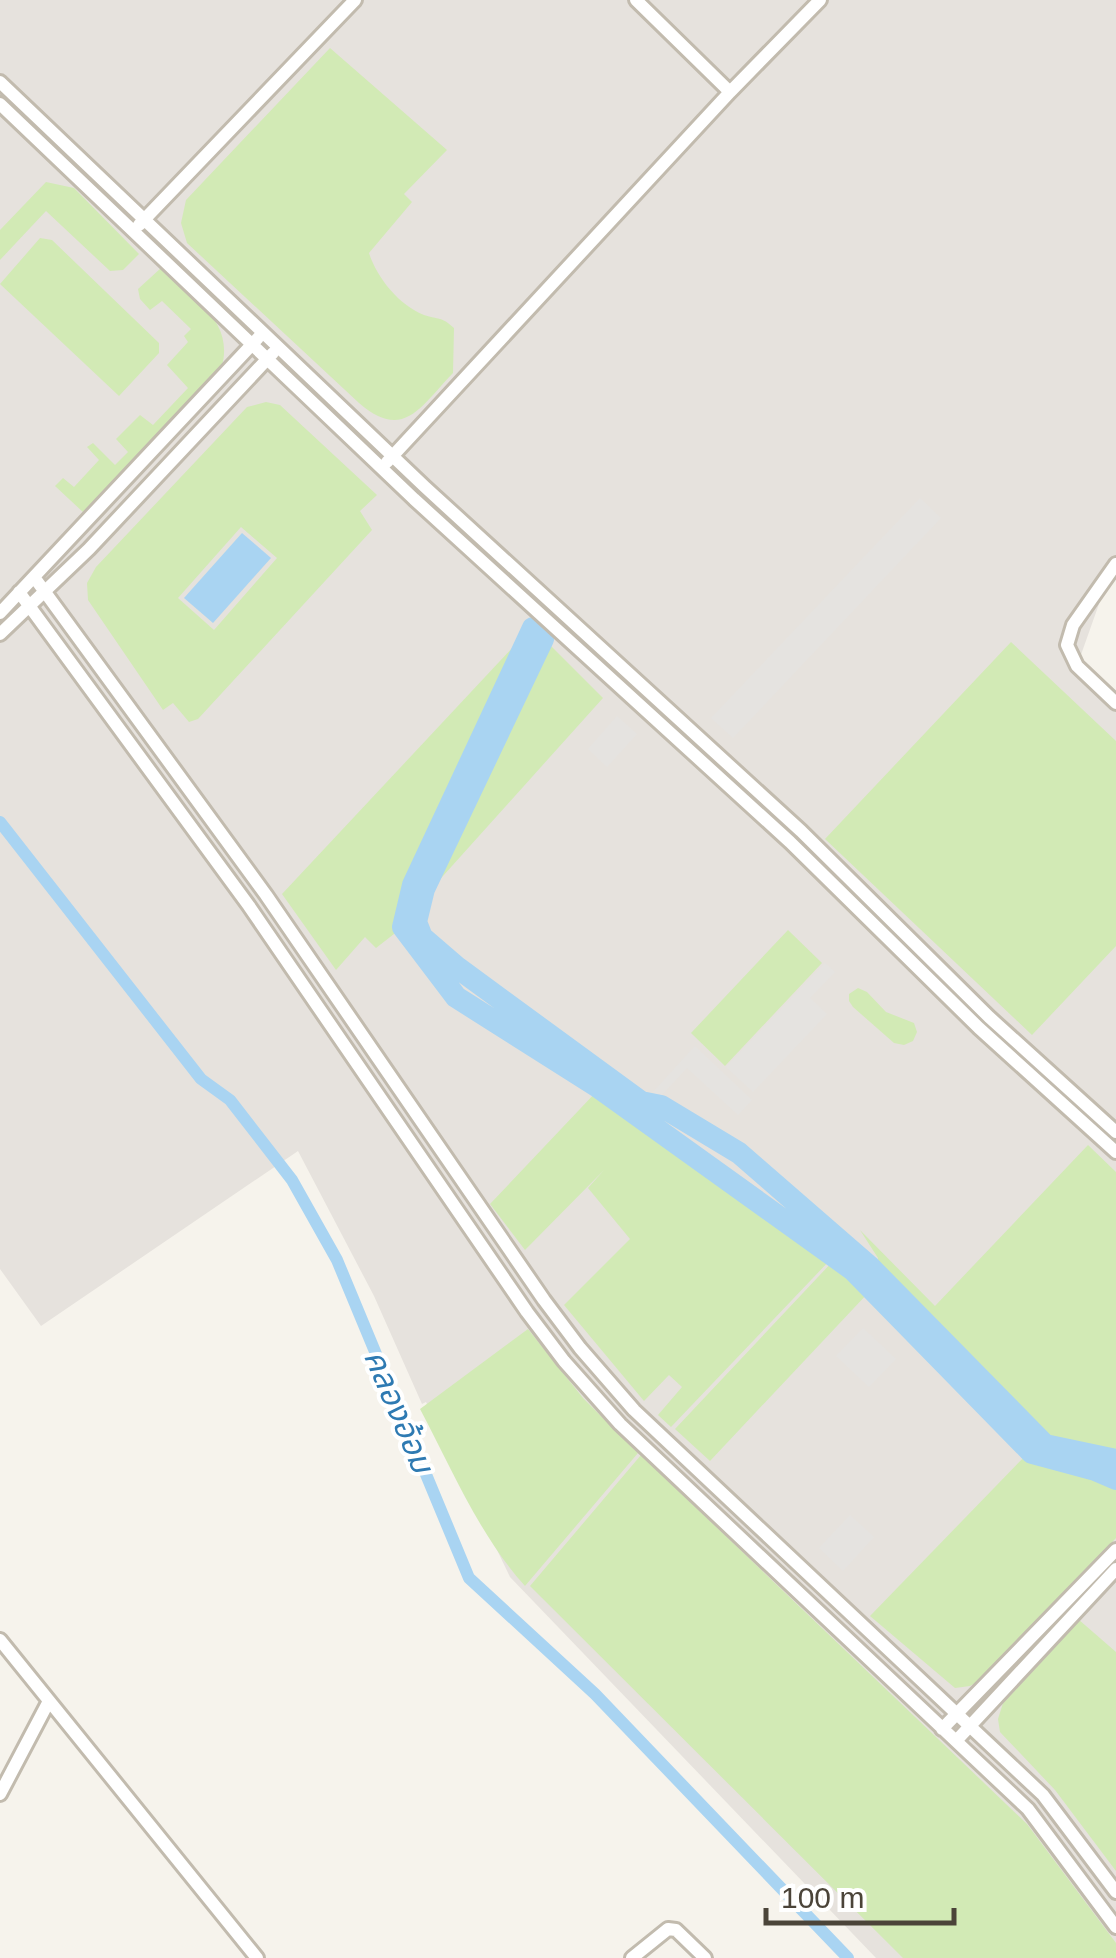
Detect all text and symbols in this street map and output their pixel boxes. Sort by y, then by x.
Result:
water label: คลองอ้อม [357,1344,442,1480]
scale bar [766,1863,954,1925]
text: 100 m [781,1881,864,1914]

